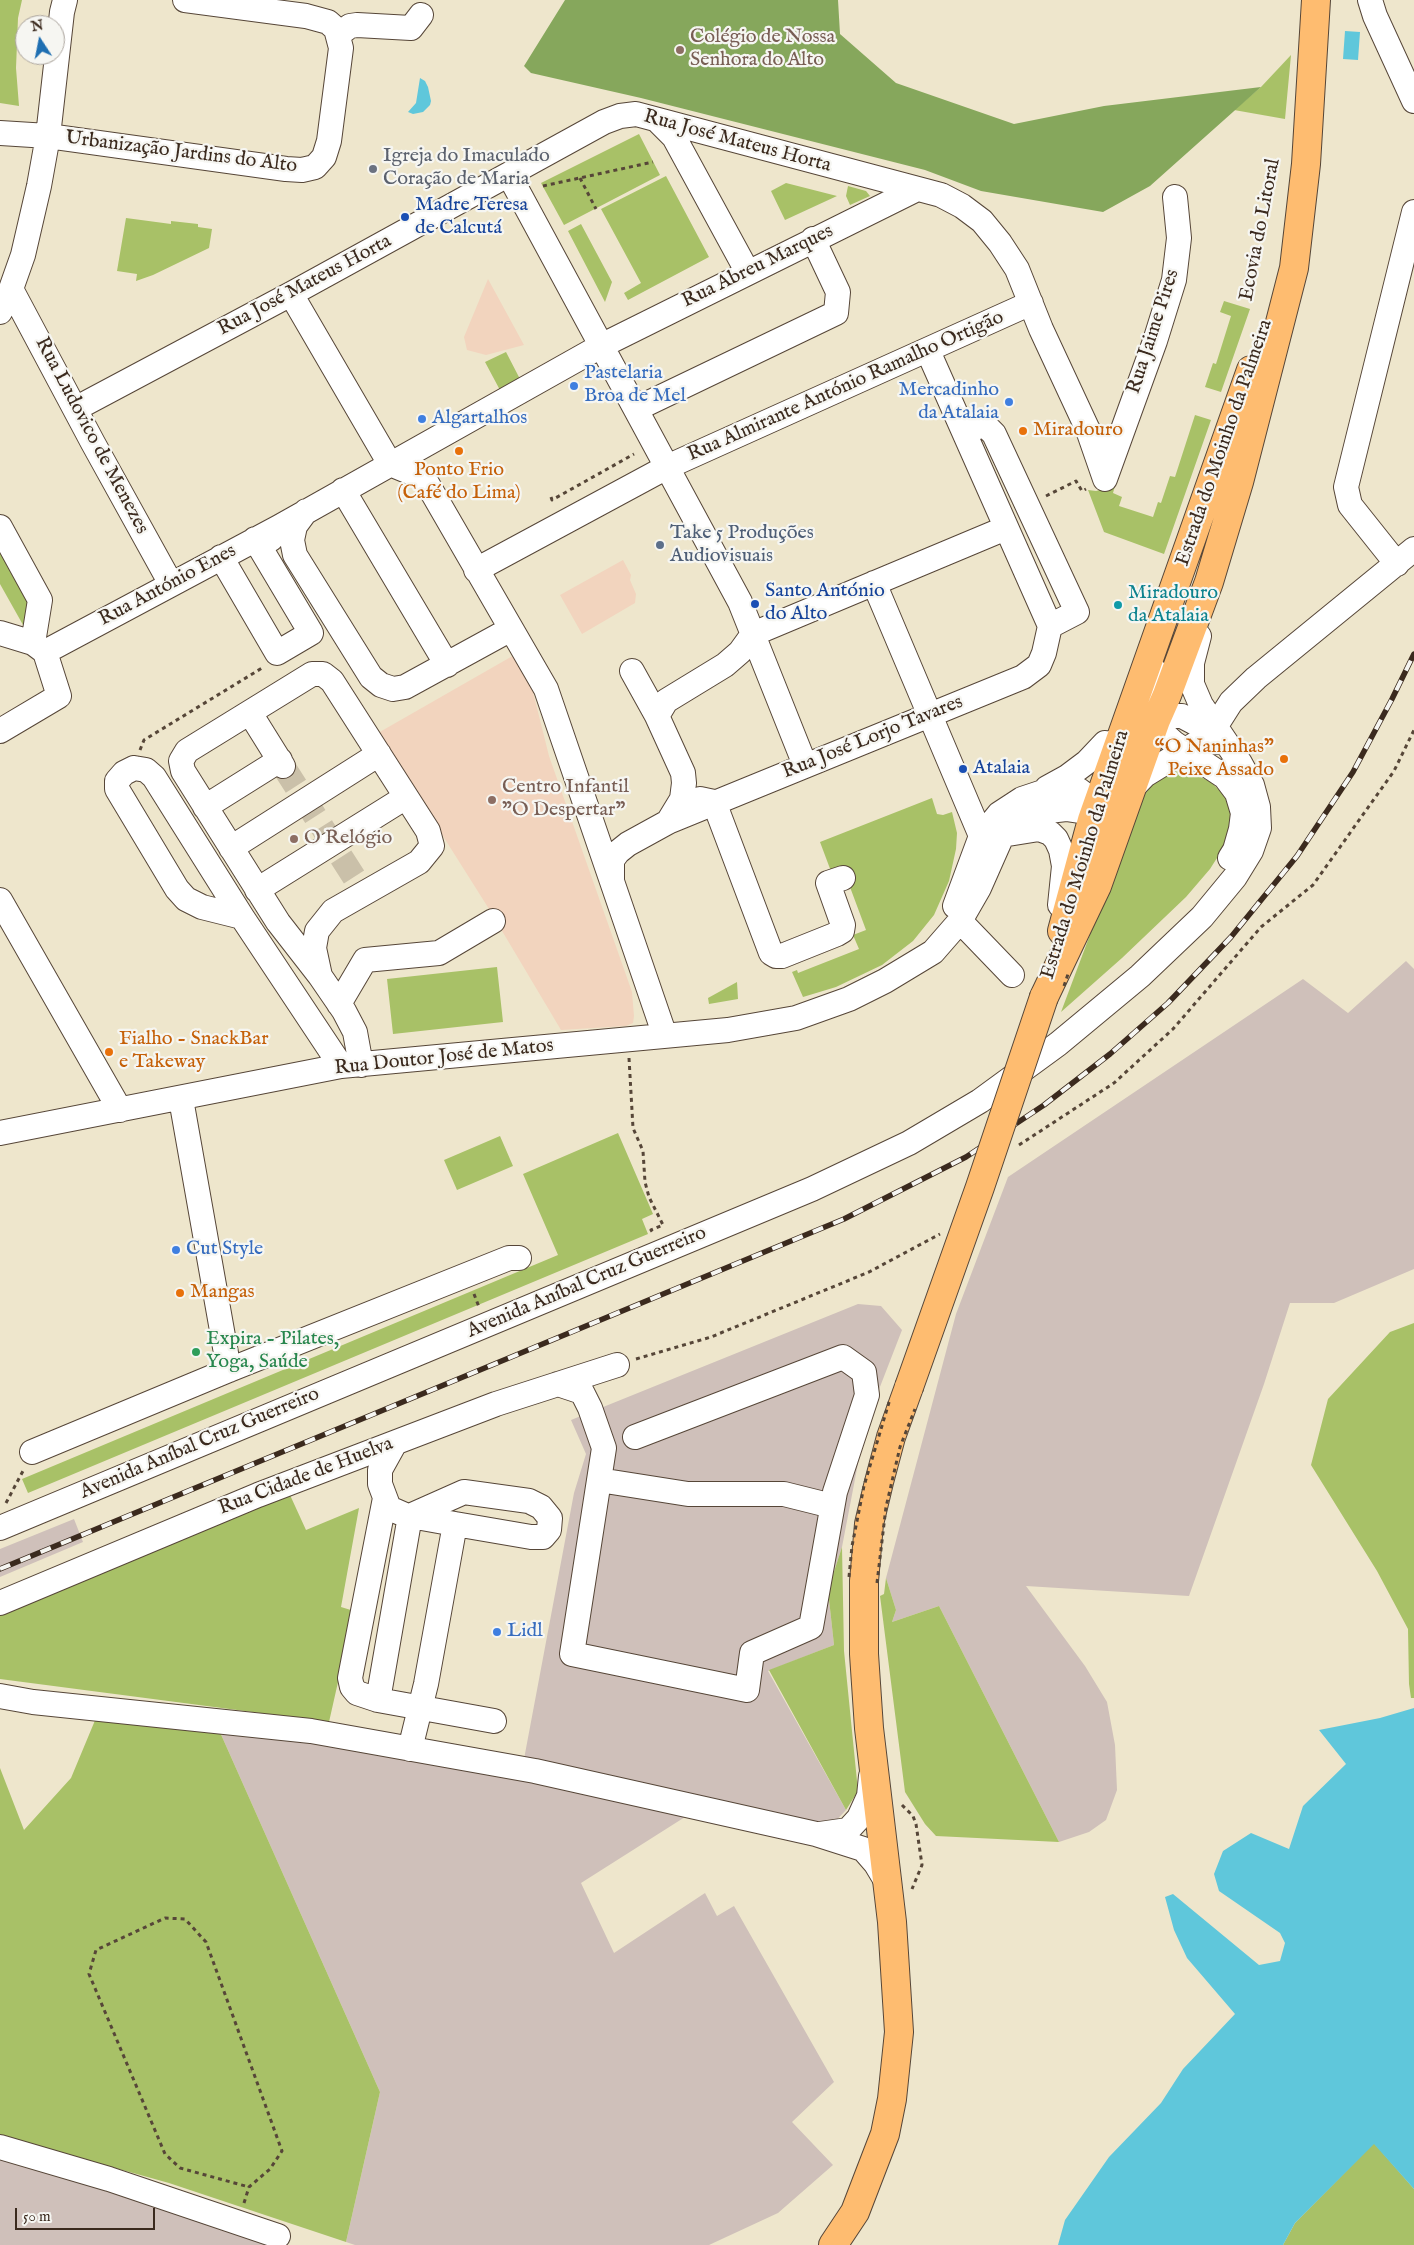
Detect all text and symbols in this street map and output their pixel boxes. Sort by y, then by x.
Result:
north arrow [15,15,65,65]
text: N [30,16,45,36]
place label: Colégio de Nossa Senhora do Alto [690,26,835,73]
marker: Colégio de Nossa Senhora do Alto [674,44,686,56]
street label: Rua José Mateus Horta [641,105,833,179]
street label: Urbanização Jardins do Alto [64,127,298,179]
place label: Igreja do Imaculado Coração de Maria [383,145,550,192]
street label: Ecovia do Litoral [1235,157,1287,303]
marker: Igreja do Imaculado Coração de Maria [367,163,379,175]
place label: Madre Teresa de Calcutá [415,194,528,241]
marker: Madre Teresa de Calcutá [399,211,411,223]
street label: Rua Abreu Marques [679,220,837,314]
street label: Rua José Mateus Horta [214,230,396,342]
street label: Rua Jaime Pires [1123,267,1185,397]
street label: Rua Almirante António Ramalho Ortigão [684,306,1008,468]
street label: Estrada do Moinho da Palmeira [1171,316,1279,570]
street label: Rua Ludovico de Menezes [29,333,153,539]
place label: Pastelaria Broa de Mel [584,362,686,409]
place label: Mercadinho da Atalaia [899,379,999,426]
marker: Pastelaria Broa de Mel [568,380,580,392]
marker: Mercadinho da Atalaia [1003,396,1015,408]
place label: Algartalhos [432,407,527,431]
marker: Algartalhos [416,413,428,425]
place label: Miradouro [1033,419,1123,443]
marker: Miradouro [1017,425,1029,437]
marker: Ponto Frio (Café do Lima) [453,445,465,457]
place label: Ponto Frio (Café do Lima) [397,459,521,506]
place label: Take 5 Produções Audiovisuais [670,522,814,569]
marker: Take 5 Produções Audiovisuais [654,539,666,551]
street label: Rua António Enes [95,540,241,632]
place label: Santo António do Alto [765,580,885,627]
place label: Miradouro da Atalaia [1128,582,1218,629]
marker: Santo António do Alto [749,598,761,610]
marker: Miradouro da Atalaia [1112,599,1124,611]
street label: Rua José Lorjo Tavares [779,691,967,785]
street label: Estrada do Moinho da Palmeira [1037,727,1135,983]
place label: “O Naninhas” Peixe Assado [1155,736,1274,783]
marker: “O Naninhas” Peixe Assado [1278,753,1290,765]
place label: Atalaia [973,757,1030,781]
marker: Atalaia [957,763,969,775]
place label: Centro Infantil "O Despertar" [502,776,629,823]
marker: Centro Infantil "O Despertar" [486,794,498,806]
place label: O Relógio [304,827,392,851]
marker: O Relógio [288,833,300,845]
place label: Fialho - SnackBar e Takeway [119,1028,269,1075]
street label: Rua Doutor José de Matos [333,1035,555,1081]
marker: Fialho - SnackBar e Takeway [103,1046,115,1058]
street label: Avenida Aníbal Cruz Guerreiro [464,1222,710,1344]
place label: Cut Style [186,1238,263,1262]
marker: Cut Style [170,1244,182,1256]
place label: Mangas [190,1281,255,1305]
marker: Mangas [174,1287,186,1299]
place label: Expira - Pilates, Yoga, Saúde [206,1328,339,1375]
marker: Expira - Pilates, Yoga, Saúde [190,1346,202,1358]
street label: Avenida Aníbal Cruz Guerreiro [77,1383,323,1505]
street label: Rua Cidade de Huelva [215,1433,397,1521]
place label: Lidl [507,1620,543,1644]
marker: Lidl [491,1626,503,1638]
scale bar [18,2198,158,2230]
text: 50 m [23,2207,51,2226]

